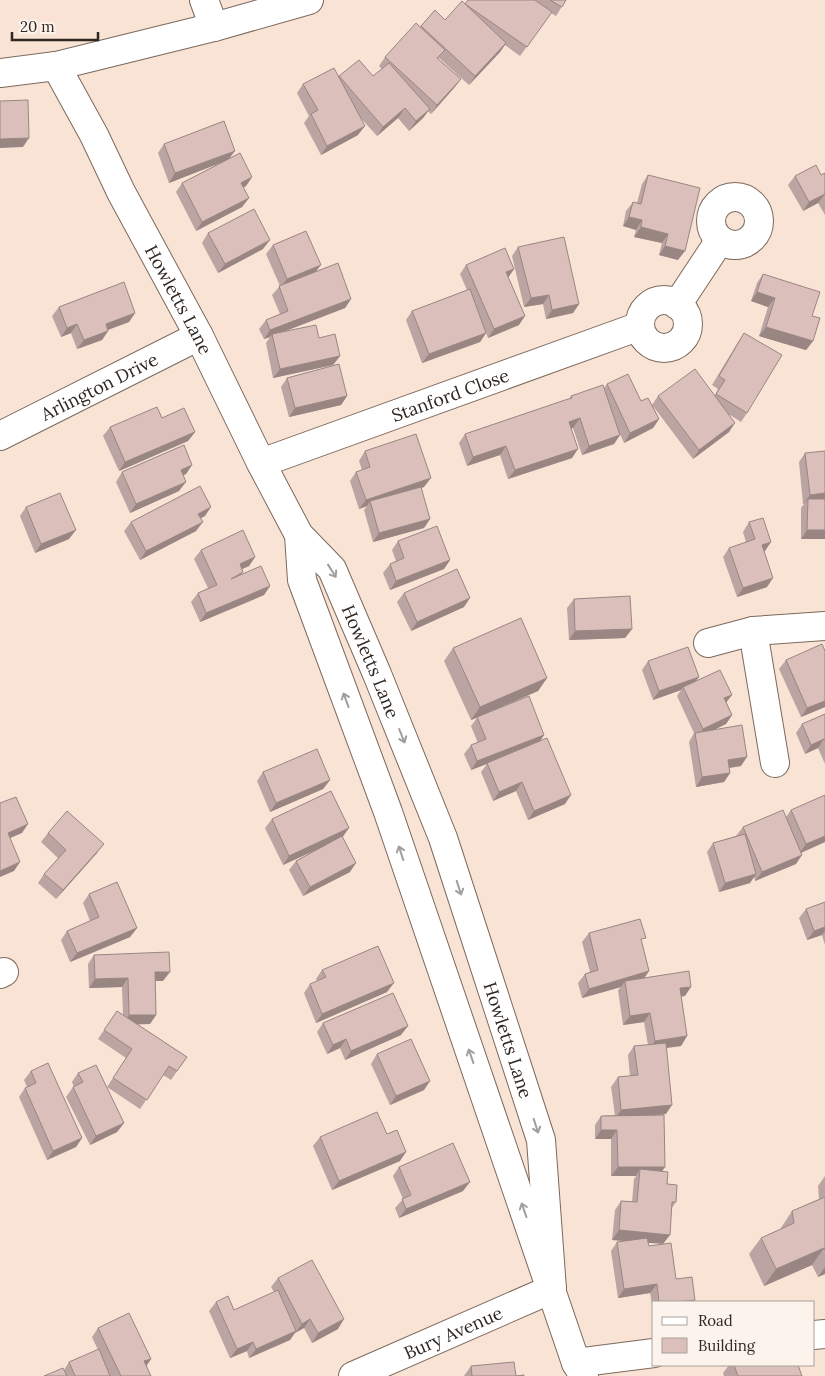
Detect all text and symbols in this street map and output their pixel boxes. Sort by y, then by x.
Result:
scale bar [12,10,99,42]
text: 20 m [20,17,55,36]
street label: Howletts Lane [140,241,218,358]
street label: Arlington Drive [36,347,162,426]
street label: Stanford Close [388,363,512,426]
one-way arrow [327,563,337,577]
street label: Howletts Lane [337,601,405,722]
one-way arrow [341,693,350,708]
one-way arrow [398,728,407,743]
one-way arrow [396,845,405,861]
one-way arrow [455,880,464,895]
street label: Howletts Lane [479,979,538,1101]
one-way arrow [466,1049,475,1064]
one-way arrow [532,1118,542,1134]
one-way arrow [519,1202,528,1218]
street label: Bury Avenue [400,1301,506,1364]
legend [652,1301,815,1366]
text: Road [698,1311,733,1330]
text: Building [698,1336,756,1355]

